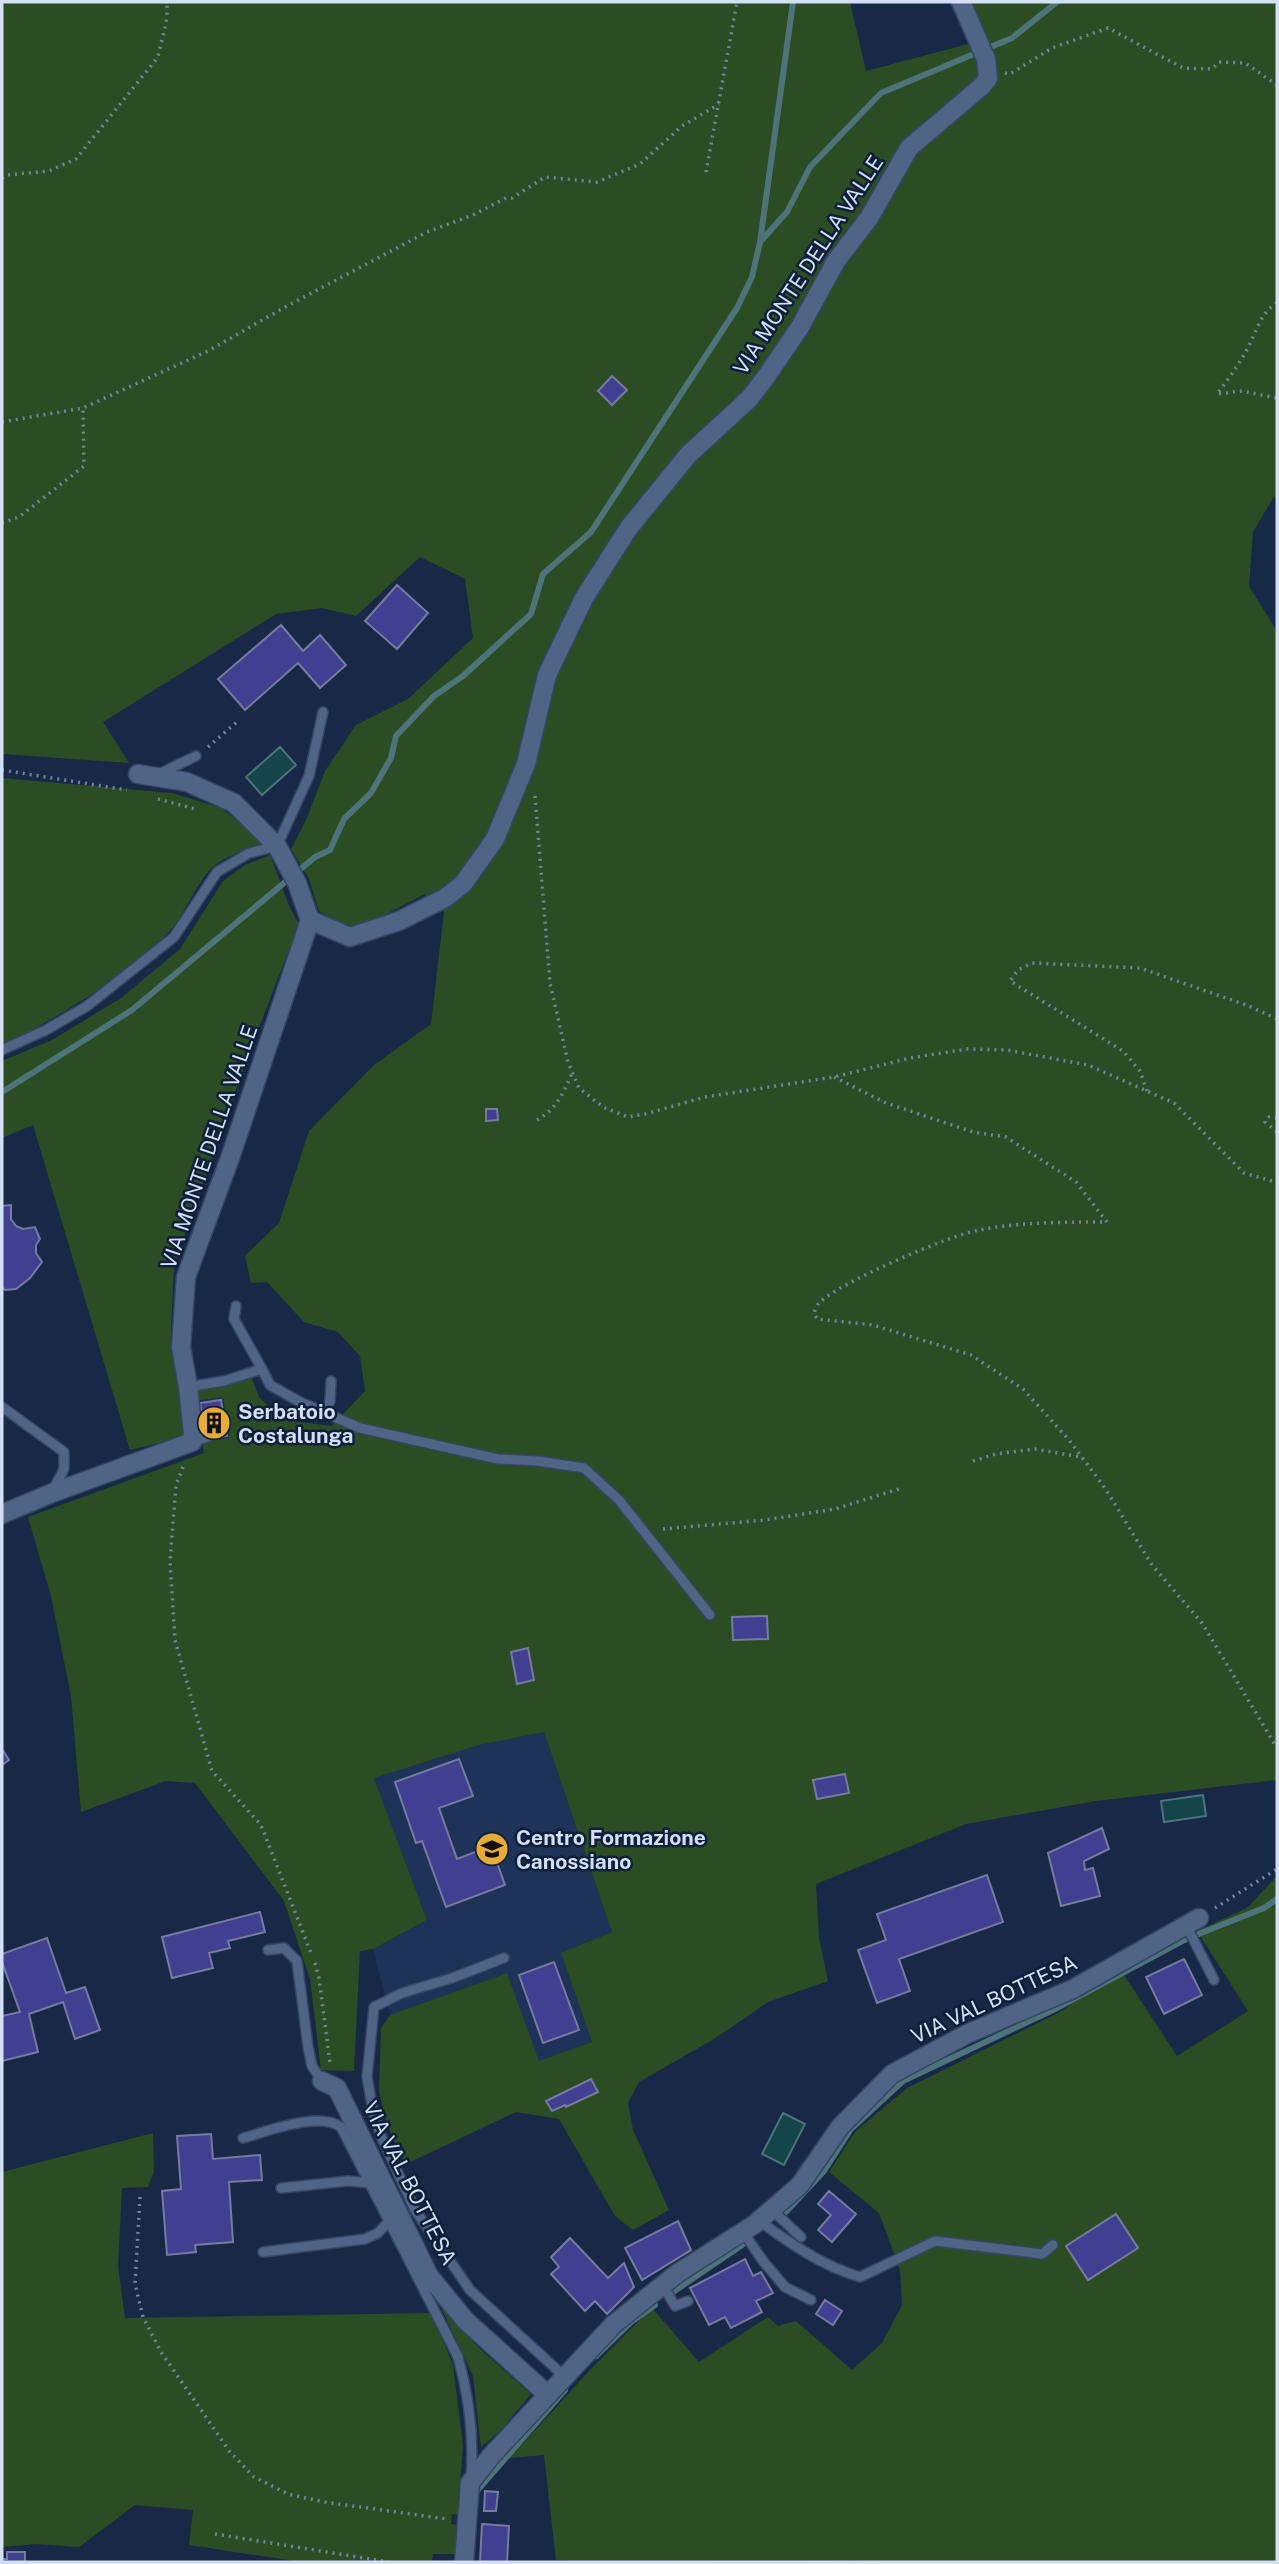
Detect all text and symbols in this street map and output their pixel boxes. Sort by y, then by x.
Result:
street label: VIA MONTE DELLA VALLE [728,151,888,379]
street label: VIA MONTE DELLA VALLE [155,1022,263,1272]
place label: Serbatoio Costalunga [238,1399,353,1448]
building icon: Serbatoio Costalunga [195,1404,233,1442]
place label: Centro Formazione Canossiano [516,1825,706,1874]
school or university icon: Centro Formazione Canossiano [473,1830,511,1868]
street label: VIA VAL BOTTESA [907,1950,1081,2048]
street label: VIA VAL BOTTESA [358,2097,462,2269]

